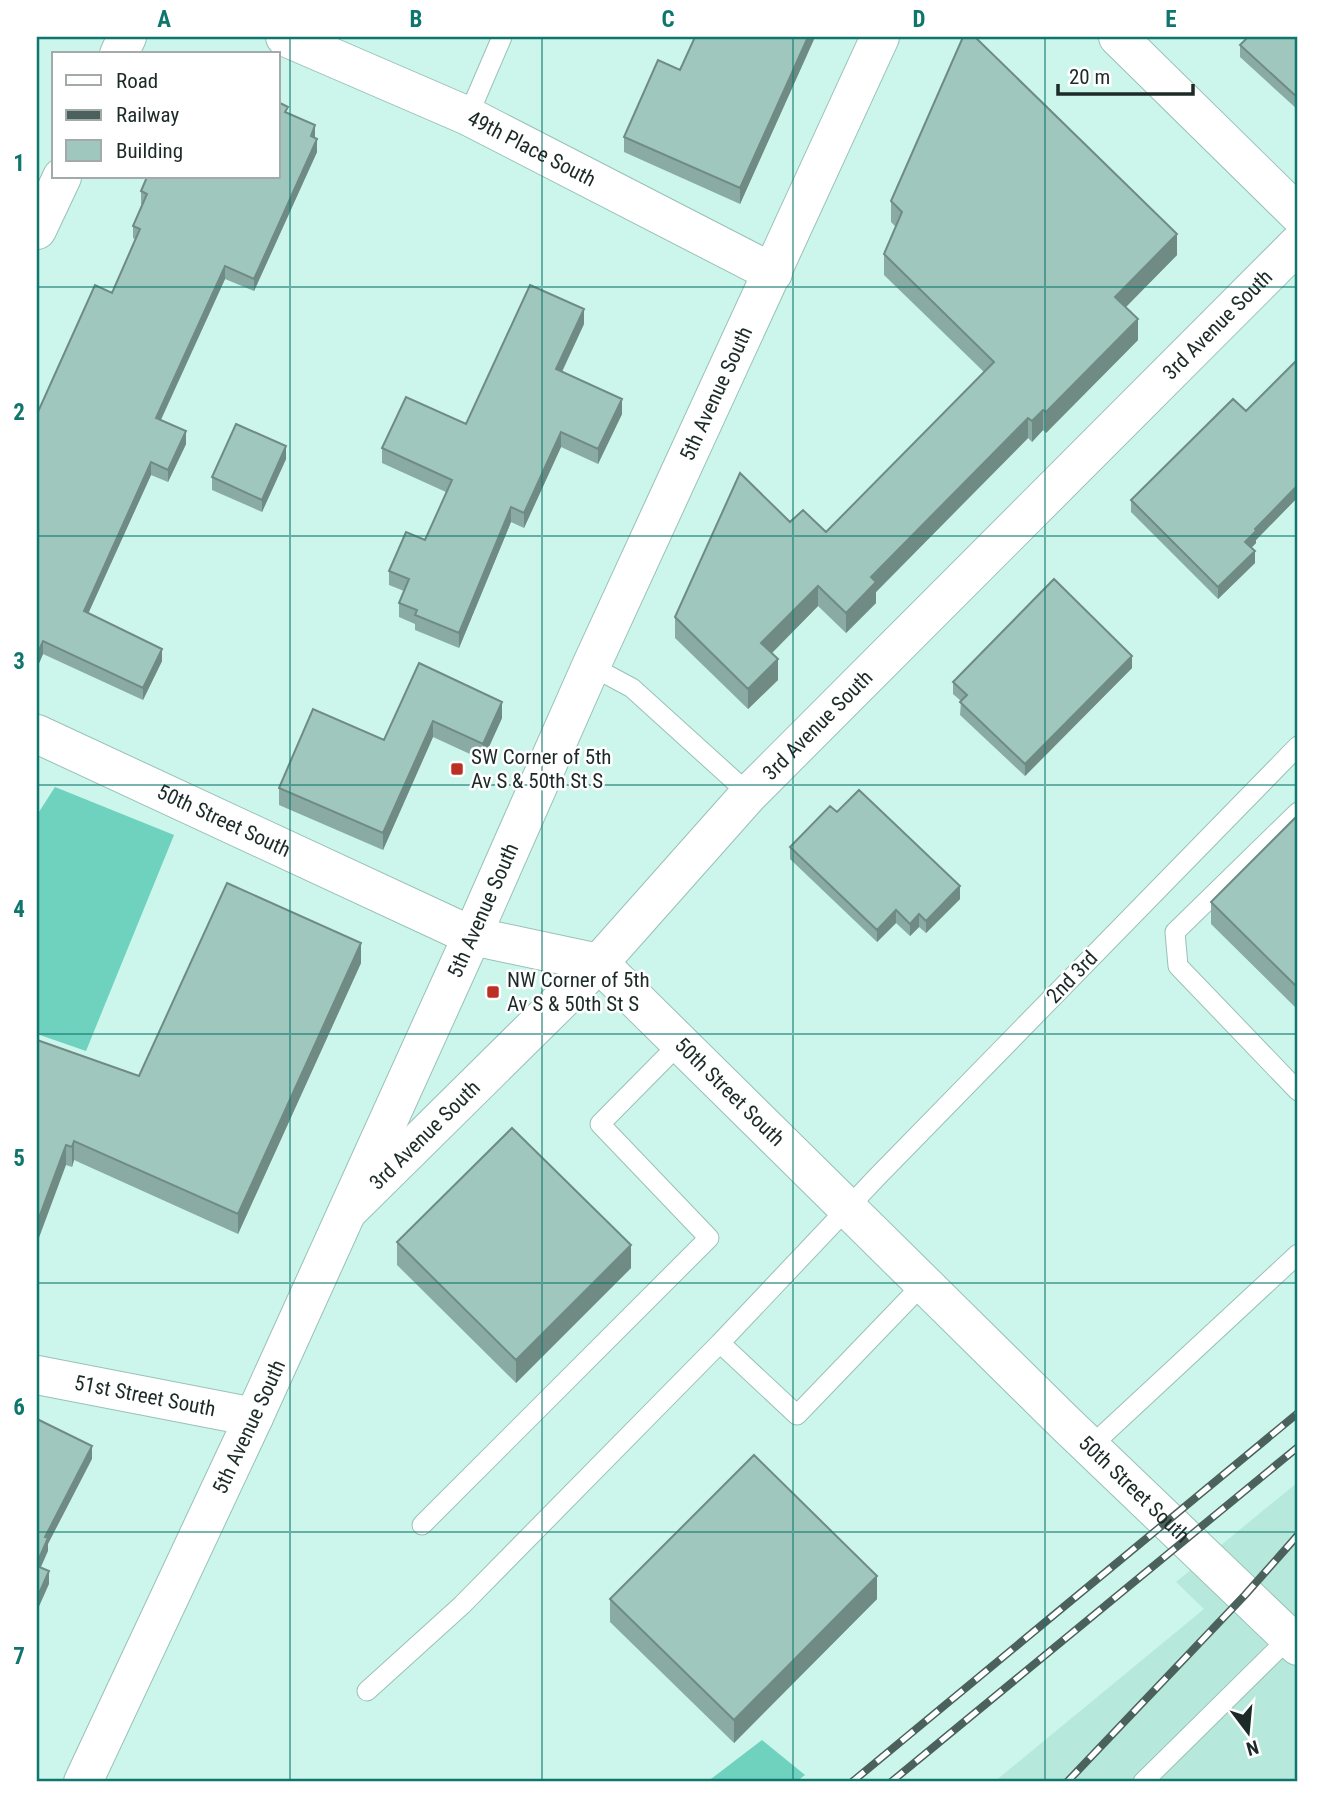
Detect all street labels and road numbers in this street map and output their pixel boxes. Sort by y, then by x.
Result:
street label: 49th Place South [464,106,600,192]
street label: 3rd Avenue South [1158,265,1277,384]
street label: 5th Avenue South [675,323,757,464]
street label: 3rd Avenue South [758,665,877,785]
street label: 50th Street South [153,780,294,862]
street label: 5th Avenue South [443,839,523,982]
street label: 2nd 3rd [1042,946,1102,1008]
street label: 50th Street South [670,1033,789,1151]
street label: 3rd Avenue South [365,1076,485,1195]
street label: 5th Avenue South [208,1356,290,1498]
street label: 51st Street South [72,1370,218,1421]
street label: 50th Street South [1074,1431,1194,1548]

